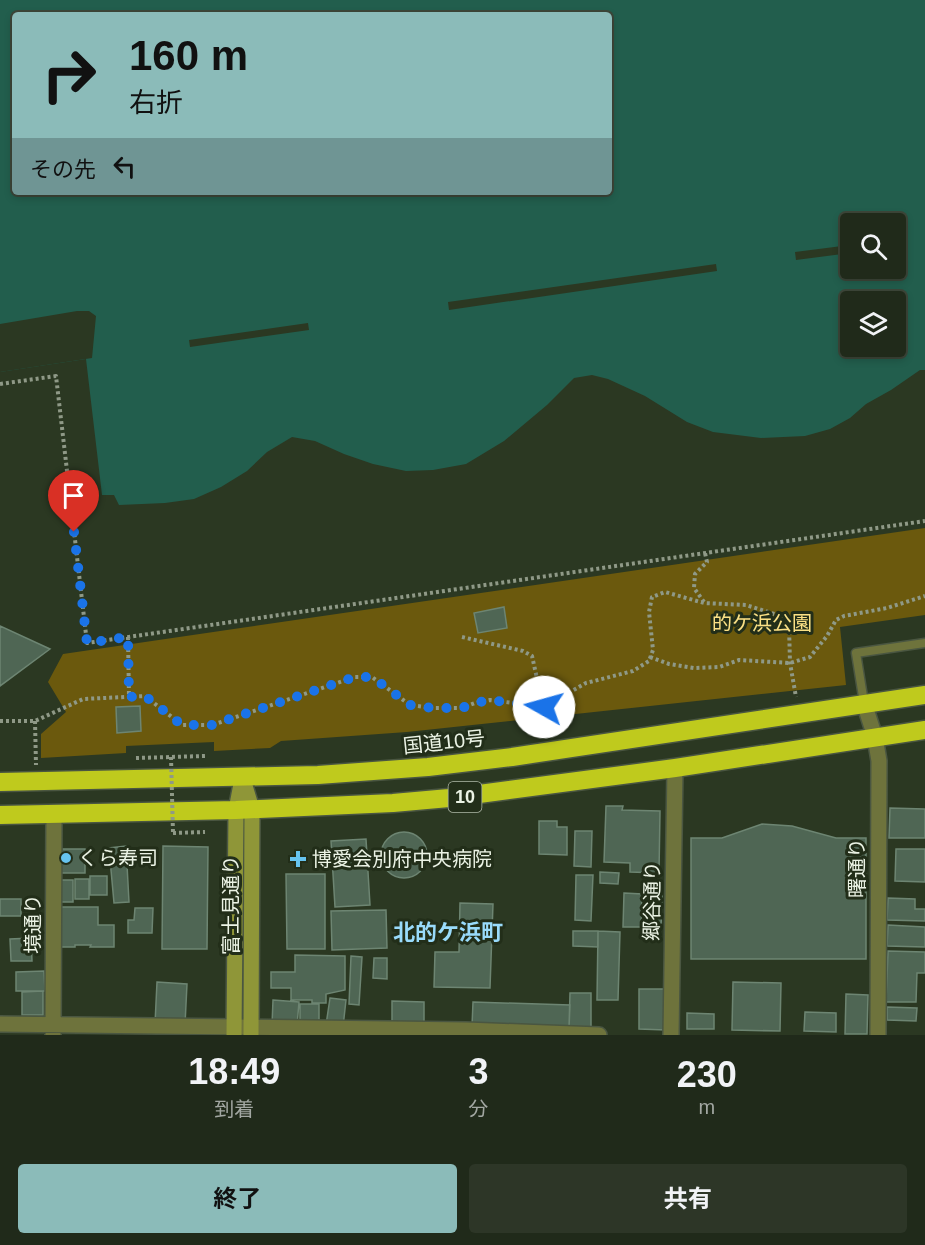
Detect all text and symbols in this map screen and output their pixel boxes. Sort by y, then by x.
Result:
text: 160 m [129,32,248,79]
icon: right [30,36,108,114]
text: 右折 [129,88,183,118]
icon: left [108,150,141,183]
text: その先 [30,157,96,182]
map controls [840,213,906,357]
button: search [840,213,906,279]
button: layers [840,291,906,357]
pin [48,470,99,532]
icon: arrive [57,479,90,512]
park label: 的ケ浜公園 [712,612,812,634]
position arrow [512,675,576,739]
street label: 国道10号 [402,727,486,757]
road number: 10 [448,782,482,812]
street label: 曙通り [846,838,868,898]
place label: くら寿司 [78,847,158,869]
place label: 博愛会別府中央病院 [312,848,492,870]
marker: 博愛会別府中央病院 [289,850,307,868]
marker: くら寿司 [59,851,73,865]
street label: 富士見通り [220,855,242,955]
street label: 郷谷通り [640,861,664,941]
street label: 境通り [22,894,44,954]
district label: 北的ケ浜町 [393,920,503,945]
text: 18:49 [188,1051,280,1092]
text: 3 [468,1051,489,1092]
text: 230 [677,1054,737,1095]
text: m [698,1096,715,1118]
text: 到着 [214,1098,254,1120]
text: 分 [469,1098,489,1120]
button: 終了 [18,1164,457,1233]
button: 共有 [469,1164,907,1233]

